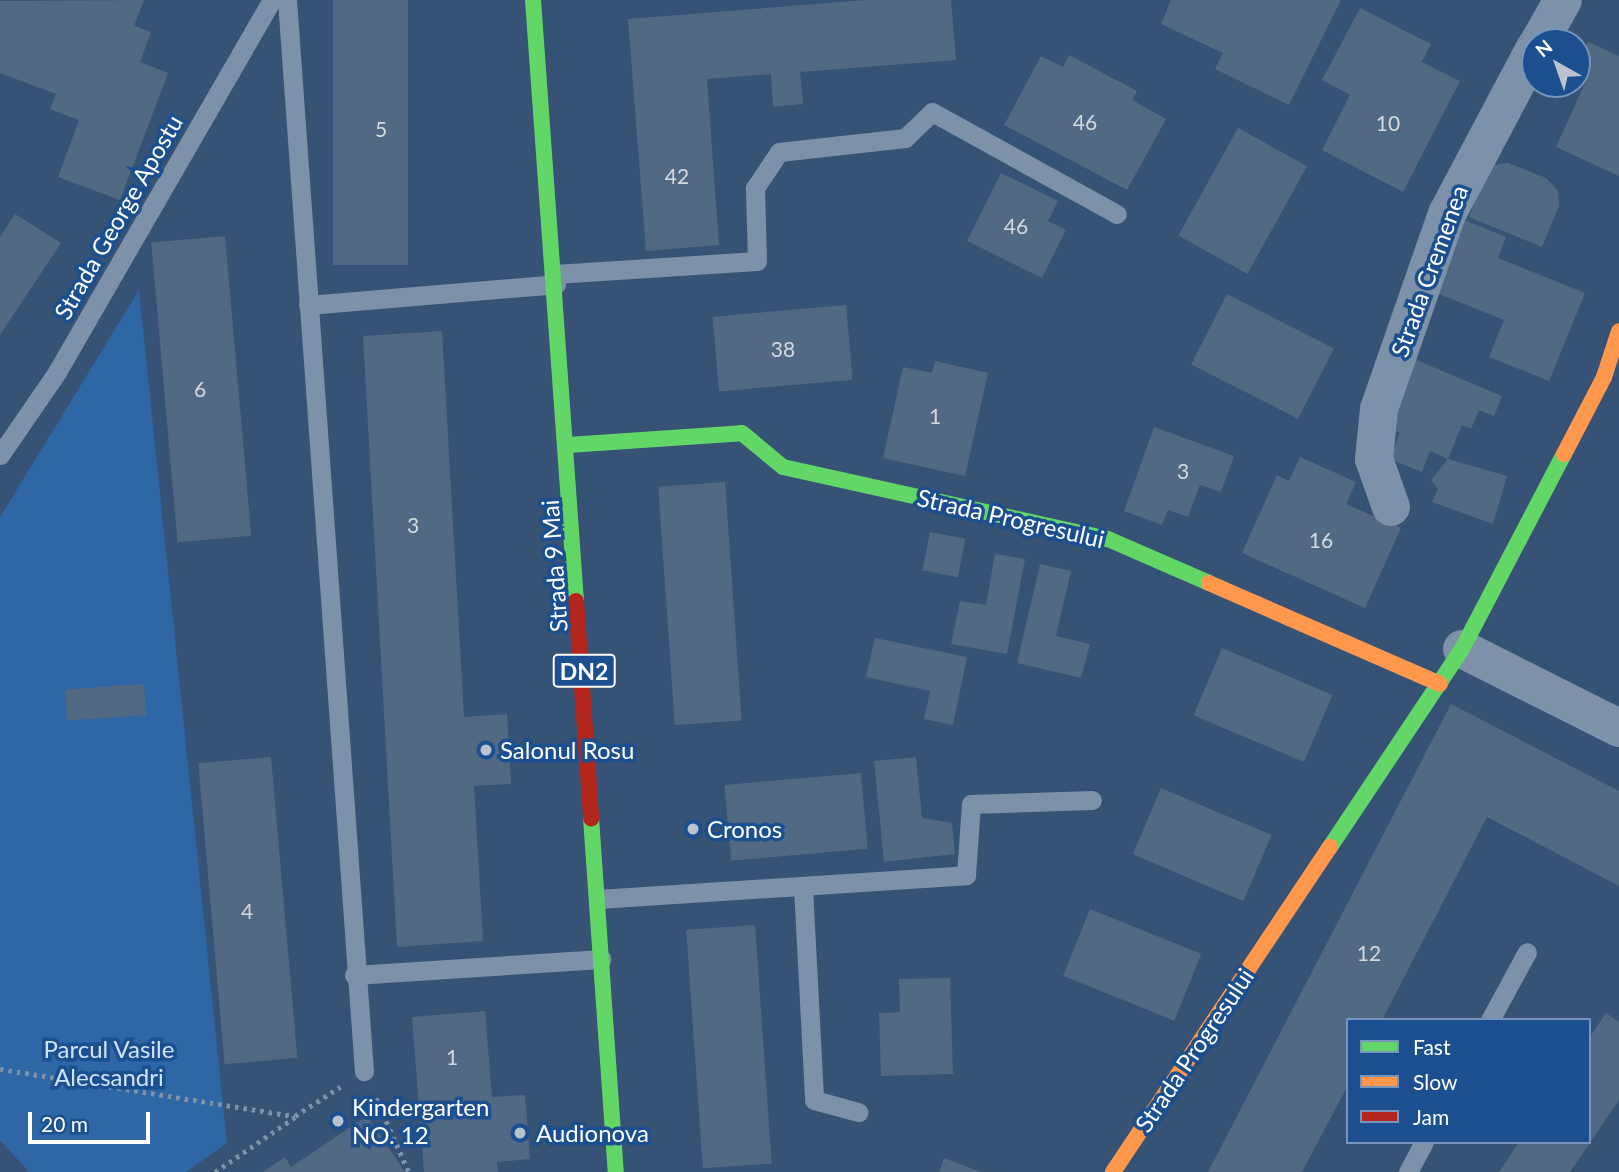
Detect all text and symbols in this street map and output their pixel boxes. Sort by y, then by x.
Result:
north arrow [1521,28,1591,98]
text: N [1530,35,1556,62]
street label: Strada George Apostu [48,109,188,325]
house number: 46 [1073,109,1097,135]
house number: 10 [1376,110,1400,136]
house number: 5 [375,116,387,142]
house number: 42 [665,163,689,189]
street label: Strada Cremenea [1385,181,1473,361]
house number: 46 [1004,213,1028,239]
house number: 38 [771,336,795,362]
house number: 6 [194,376,206,402]
house number: 1 [929,403,941,429]
house number: 3 [1177,458,1189,484]
street label: Strada Progresului [915,482,1107,554]
street label: Strada 9 Mai [535,499,573,633]
house number: 3 [407,512,419,538]
house number: 16 [1309,527,1333,553]
road number: DN2 [552,652,616,691]
place label: Salonul Rosu [500,736,634,764]
marker: Salonul Rosu [478,742,494,758]
place label: Cronos [707,815,782,843]
marker: Cronos [685,821,701,837]
house number: 4 [241,898,253,924]
house number: 12 [1357,940,1381,966]
street label: Strada Progresului [1129,963,1259,1137]
legend [1346,1018,1591,1144]
text: Fast [1413,1034,1450,1059]
park label: Parcul Vasile Alecsandri [43,1035,175,1091]
house number: 1 [446,1044,458,1070]
text: Slow [1413,1069,1457,1094]
place label: Kindergarten NO. 12 [352,1093,489,1149]
scale bar [32,1098,154,1142]
text: Jam [1413,1104,1449,1129]
text: 20 m [41,1111,88,1136]
marker: Kindergarten NO. 12 [330,1113,346,1129]
place label: Audionova [536,1119,649,1147]
marker: Audionova [510,1123,530,1143]

